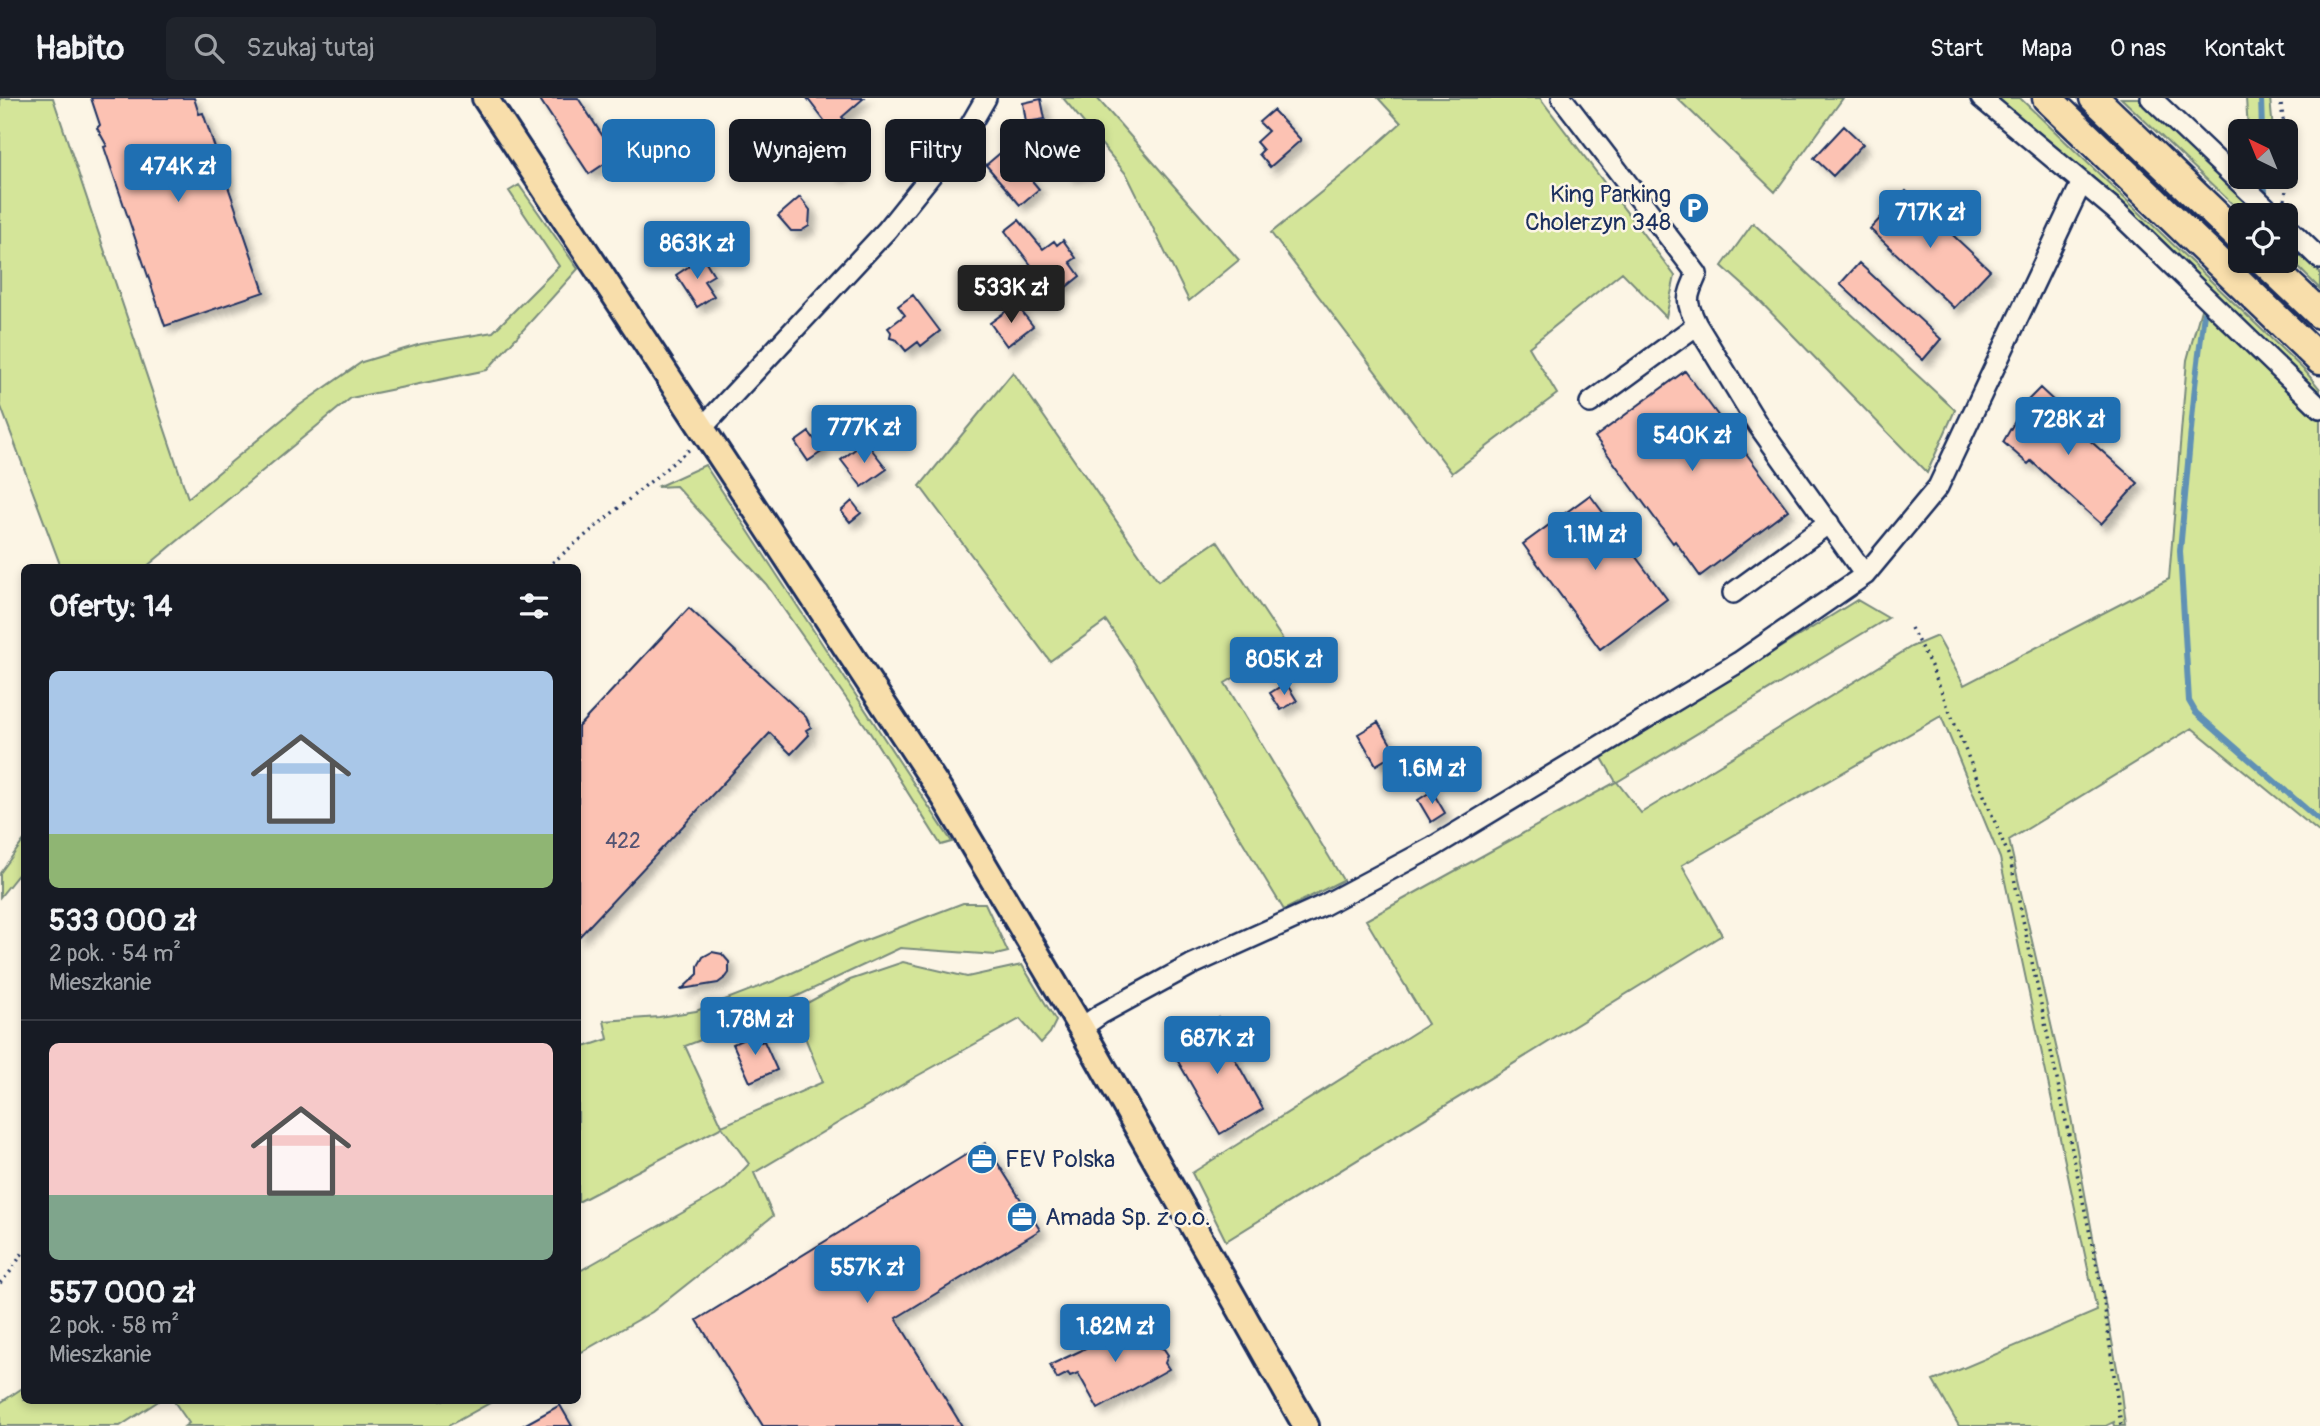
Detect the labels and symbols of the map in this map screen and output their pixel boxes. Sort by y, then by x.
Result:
north arrow [2228,119,2298,189]
pin: 474K zł [113,144,243,204]
place label: King Parking Cholerzyn 348 [1525,180,1671,237]
pin: 717K zł [1865,190,1995,250]
parking icon: King Parking Cholerzyn 348 [1677,191,1711,225]
pin: 863K zł [632,222,762,281]
pin: 533K zł [946,266,1076,325]
pin: 728K zł [2003,398,2133,457]
pin: 777K zł [799,406,929,465]
pin: 540K zł [1627,414,1757,473]
pin: 1.1M zł [1530,512,1660,572]
pin: 805K zł [1219,638,1349,697]
pin: 1.6M zł [1367,746,1497,806]
house number: 422 [605,828,641,855]
pin: 1.78M zł [683,998,827,1057]
pin: 687K zł [1152,1016,1282,1076]
office icon: FEV Polska [965,1142,999,1176]
place label: FEV Polska [1005,1145,1115,1174]
office icon: Amada Sp. z o.o. [1005,1200,1039,1234]
place label: Amada Sp. z o.o. [1045,1203,1210,1232]
pin: 557K zł [802,1246,932,1305]
pin: 1.82M zł [1043,1304,1187,1364]

